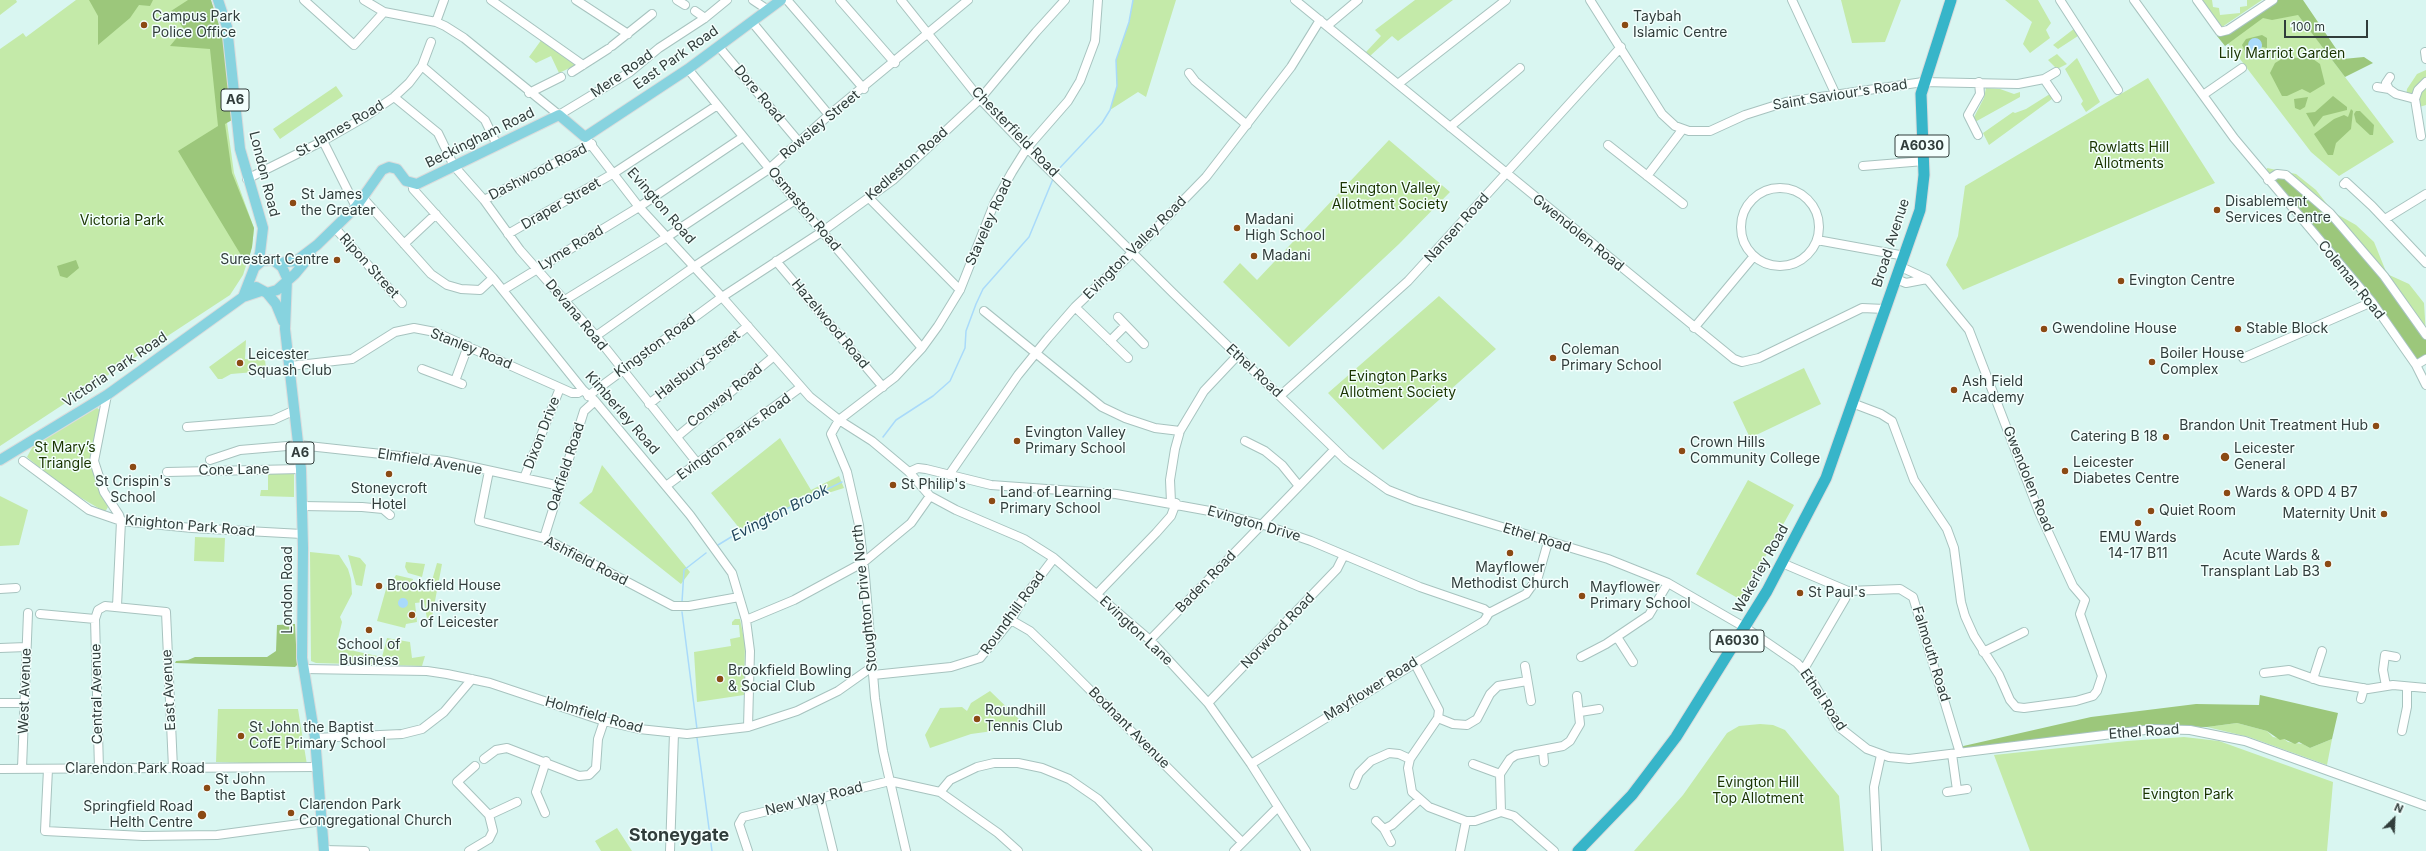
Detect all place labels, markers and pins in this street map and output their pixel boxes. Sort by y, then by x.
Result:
place label: Campus Park Police Office [152,9,241,42]
place label: Taybah Islamic Centre [1633,9,1727,42]
marker: Campus Park Police Office [139,20,149,30]
marker: Taybah Islamic Centre [1620,20,1630,30]
place label: St James the Greater [301,187,375,220]
place label: Disablement Services Centre [2225,194,2331,226]
marker: St James the Greater [288,198,298,208]
marker: Disablement Services Centre [2212,205,2222,215]
place label: Madani High School [1245,212,1325,244]
marker: Madani High School [1232,223,1242,233]
place label: Madani [1262,248,1311,264]
marker: Madani [1249,251,1259,261]
place label: Surestart Centre [220,252,329,268]
marker: Surestart Centre [332,255,342,265]
place label: Evington Centre [2129,273,2235,289]
marker: Evington Centre [2116,276,2126,286]
place label: Gwendoline House [2052,321,2177,337]
place label: Stable Block [2246,321,2328,337]
marker: Gwendoline House [2039,324,2049,334]
marker: Stable Block [2233,324,2243,334]
place label: Coleman Primary School [1561,342,1662,374]
place label: Boiler House Complex [2160,346,2244,378]
place label: Leicester Squash Club [248,347,332,380]
marker: Coleman Primary School [1548,353,1558,363]
marker: Boiler House Complex [2147,357,2157,367]
marker: Leicester Squash Club [235,358,245,368]
place label: Ash Field Academy [1962,374,2024,406]
marker: Ash Field Academy [1949,385,1959,395]
place label: Brandon Unit Treatment Hub [2179,418,2368,434]
marker: Brandon Unit Treatment Hub [2371,421,2381,431]
place label: Evington Valley Primary School [1025,425,1126,458]
place label: Catering B 18 [2070,429,2158,445]
marker: Catering B 18 [2161,432,2171,442]
place label: Crown Hills Community College [1690,435,1820,468]
marker: Evington Valley Primary School [1012,436,1022,446]
place label: Leicester General [2234,441,2295,474]
marker: Crown Hills Community College [1677,446,1687,456]
marker: Leicester General [2219,451,2231,463]
place label: Leicester Diabetes Centre [2073,455,2179,488]
marker: St Crispin's School [128,462,138,472]
marker: Leicester Diabetes Centre [2060,466,2070,476]
marker: Stoneycroft Hotel [384,469,394,479]
place label: St Crispin's School [95,474,171,506]
place label: St Philip's [901,477,966,493]
marker: St Philip's [888,480,898,490]
place label: Stoneycroft Hotel [351,481,427,514]
place label: Land of Learning Primary School [1000,485,1112,518]
place label: Wards & OPD 4 B7 [2235,485,2358,501]
marker: Wards & OPD 4 B7 [2222,488,2232,498]
marker: Land of Learning Primary School [987,496,997,506]
place label: Quiet Room [2159,503,2236,519]
marker: Quiet Room [2146,506,2156,516]
place label: Maternity Unit [2282,506,2376,522]
marker: Maternity Unit [2379,509,2389,519]
marker: EMU Wards 14-17 B11 [2133,518,2143,528]
place label: EMU Wards 14-17 B11 [2099,530,2177,562]
marker: Mayflower Methodist Church [1505,548,1515,558]
place label: Acute Wards & Transplant Lab B3 [2200,548,2320,580]
marker: Acute Wards & Transplant Lab B3 [2323,559,2333,569]
place label: Mayflower Methodist Church [1451,560,1569,592]
place label: Brookfield House [387,578,501,594]
place label: Mayflower Primary School [1590,580,1691,612]
marker: Brookfield House [374,581,384,591]
place label: St Paul's [1808,585,1866,601]
marker: St Paul's [1795,588,1805,598]
marker: Mayflower Primary School [1577,591,1587,601]
place label: University of Leicester [420,599,498,632]
marker: University of Leicester [407,610,417,620]
marker: School of Business [364,625,374,635]
place label: School of Business [338,637,400,670]
place label: Brookfield Bowling & Social Club [728,663,852,696]
marker: Brookfield Bowling & Social Club [715,674,725,684]
place label: Roundhill Tennis Club [985,703,1063,736]
marker: Roundhill Tennis Club [972,714,982,724]
place label: St John the Baptist CofE Primary School [249,720,386,752]
marker: St John the Baptist CofE Primary School [236,731,246,741]
place label: St John the Baptist [215,772,285,804]
marker: St John the Baptist [202,783,212,793]
place label: Clarendon Park Congregational Church [299,797,452,830]
place label: Springfield Road Helth Centre [83,799,193,832]
marker: Clarendon Park Congregational Church [286,808,296,818]
marker: Springfield Road Helth Centre [196,809,208,821]

